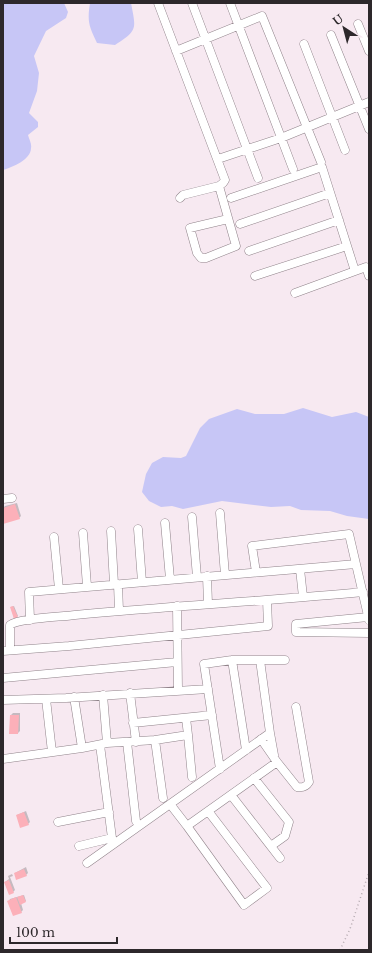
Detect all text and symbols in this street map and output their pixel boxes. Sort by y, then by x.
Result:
north arrow [324,8,364,48]
text: U [330,11,346,28]
scale bar [10,919,117,945]
text: 100 m [16,925,55,940]

